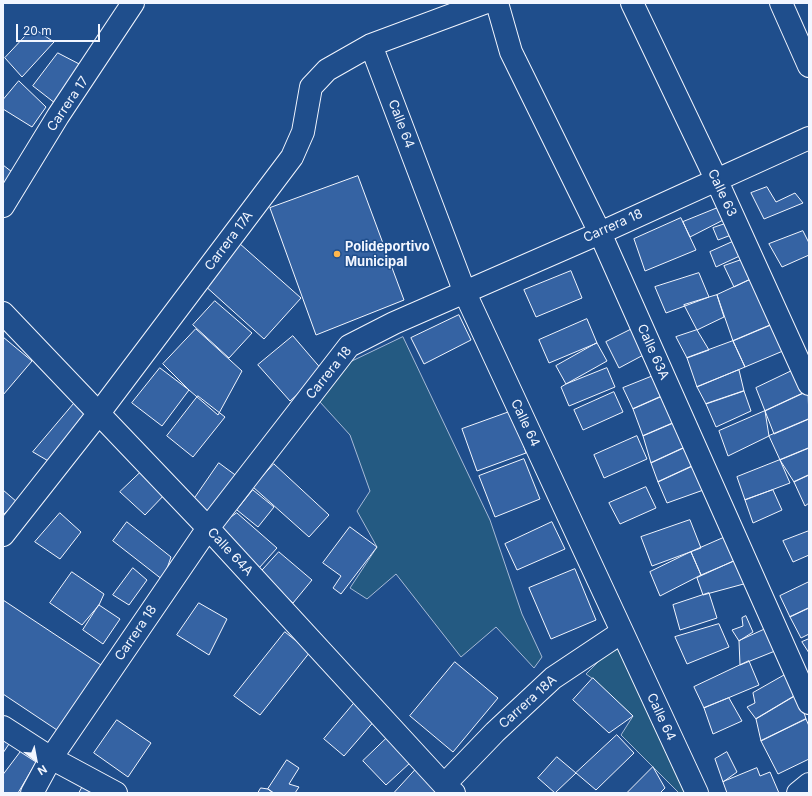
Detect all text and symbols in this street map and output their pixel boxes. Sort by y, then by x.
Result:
scale bar [18,16,102,42]
text: 20 m [23,23,52,38]
street label: Carrera 17 [44,74,92,134]
street label: Calle 64 [385,97,417,151]
street label: Calle 63 [704,167,740,219]
street label: Carrera 18 [581,206,645,246]
street label: Carrera 17A [202,208,256,274]
place label: Polideportivo Municipal [345,239,430,270]
marker: Polideportivo Municipal [332,249,342,259]
street label: Calle 63A [634,322,672,382]
street label: Carrera 18 [303,343,355,403]
street label: Calle 64 [507,397,543,449]
street label: Calle 64A [204,525,256,579]
street label: Carrera 18 [112,602,160,664]
street label: Carrera 18A [496,672,560,732]
street label: Calle 64 [643,691,679,743]
north arrow [16,740,56,780]
text: N [35,762,50,778]

